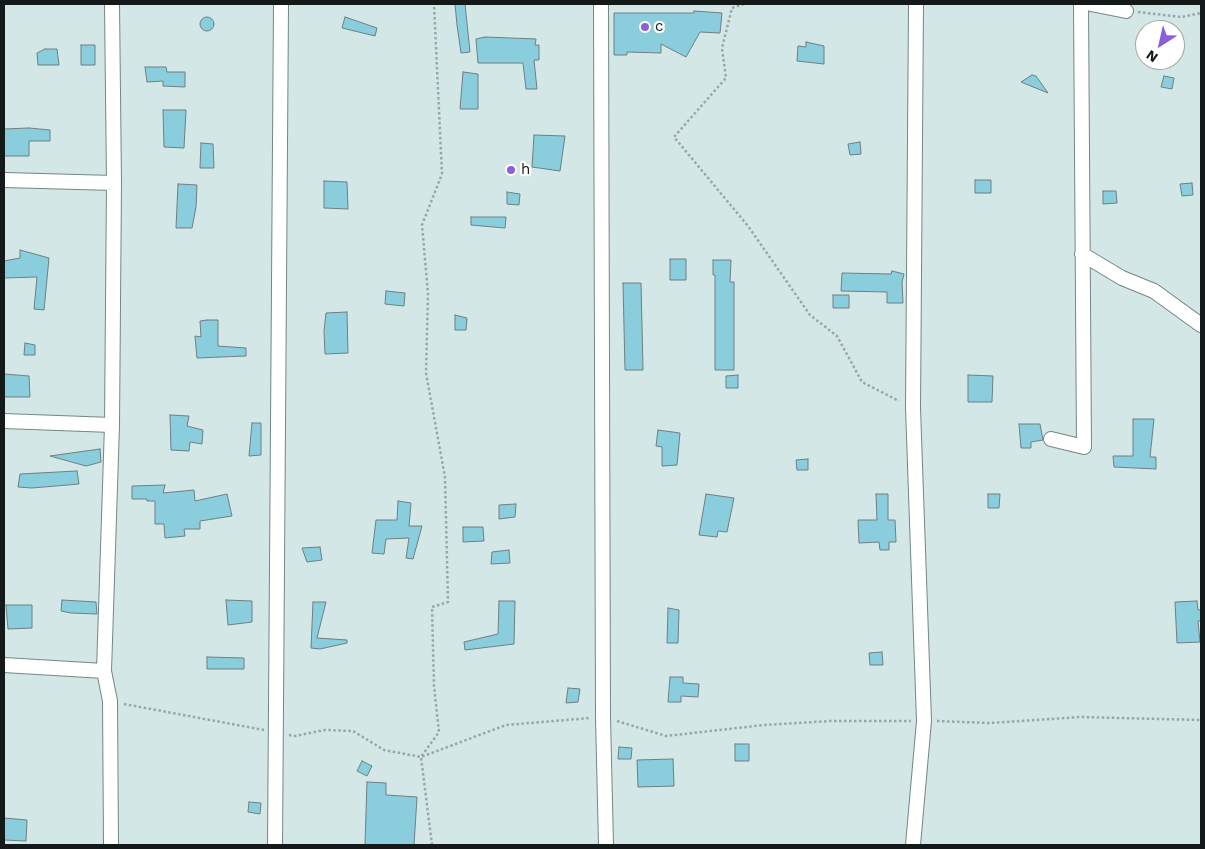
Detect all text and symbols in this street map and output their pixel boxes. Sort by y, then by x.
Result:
place label: c [655,18,663,36]
north arrow [1135,20,1185,70]
marker: c [639,21,651,33]
text: N [1143,47,1161,66]
place label: h [521,161,530,179]
marker: h [505,164,517,176]

